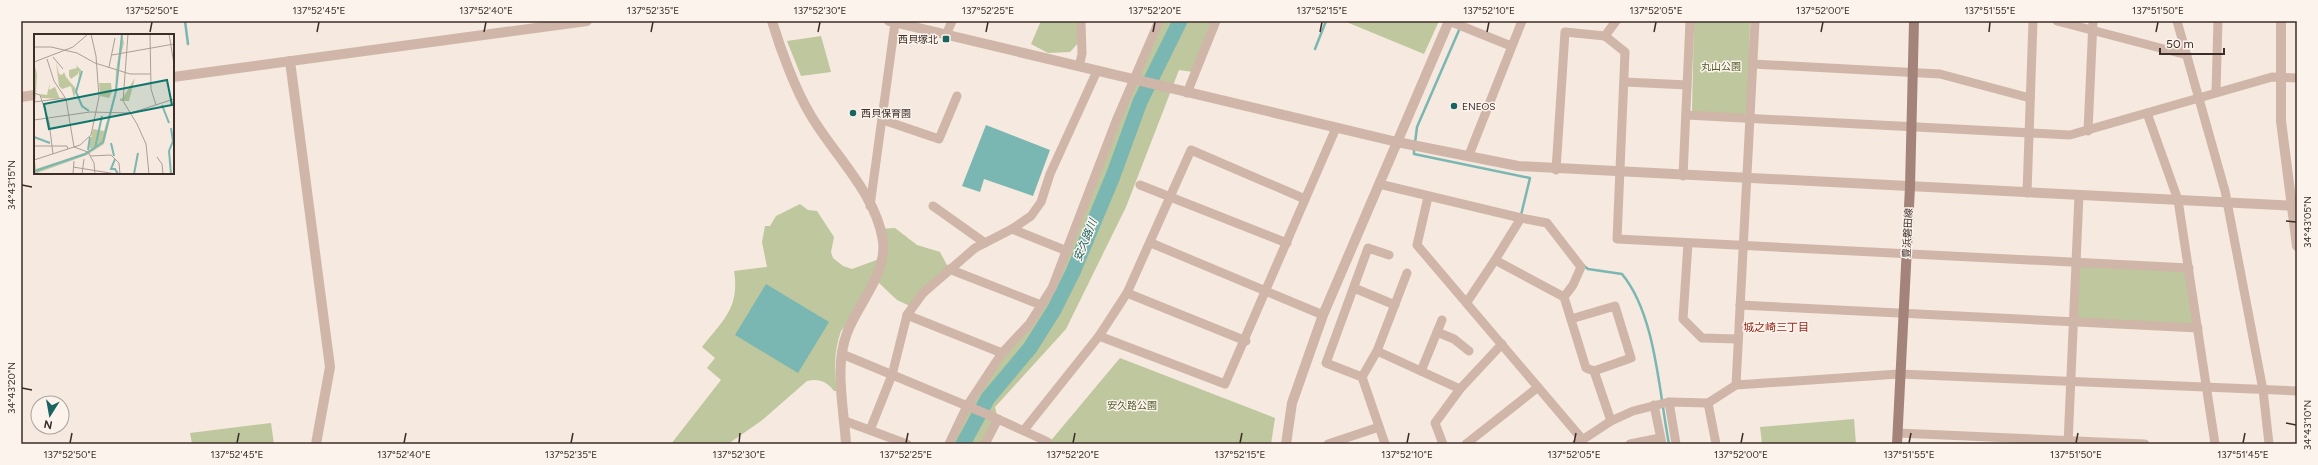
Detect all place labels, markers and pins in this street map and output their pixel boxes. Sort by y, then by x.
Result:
place label: 西貝塚北 [898,33,938,46]
marker: 西貝塚北 [941,34,951,44]
place label: ENEOS [1462,100,1495,113]
marker: ENEOS [1449,101,1459,111]
place label: 西貝保育園 [861,107,911,120]
marker: 西貝保育園 [848,108,858,118]

